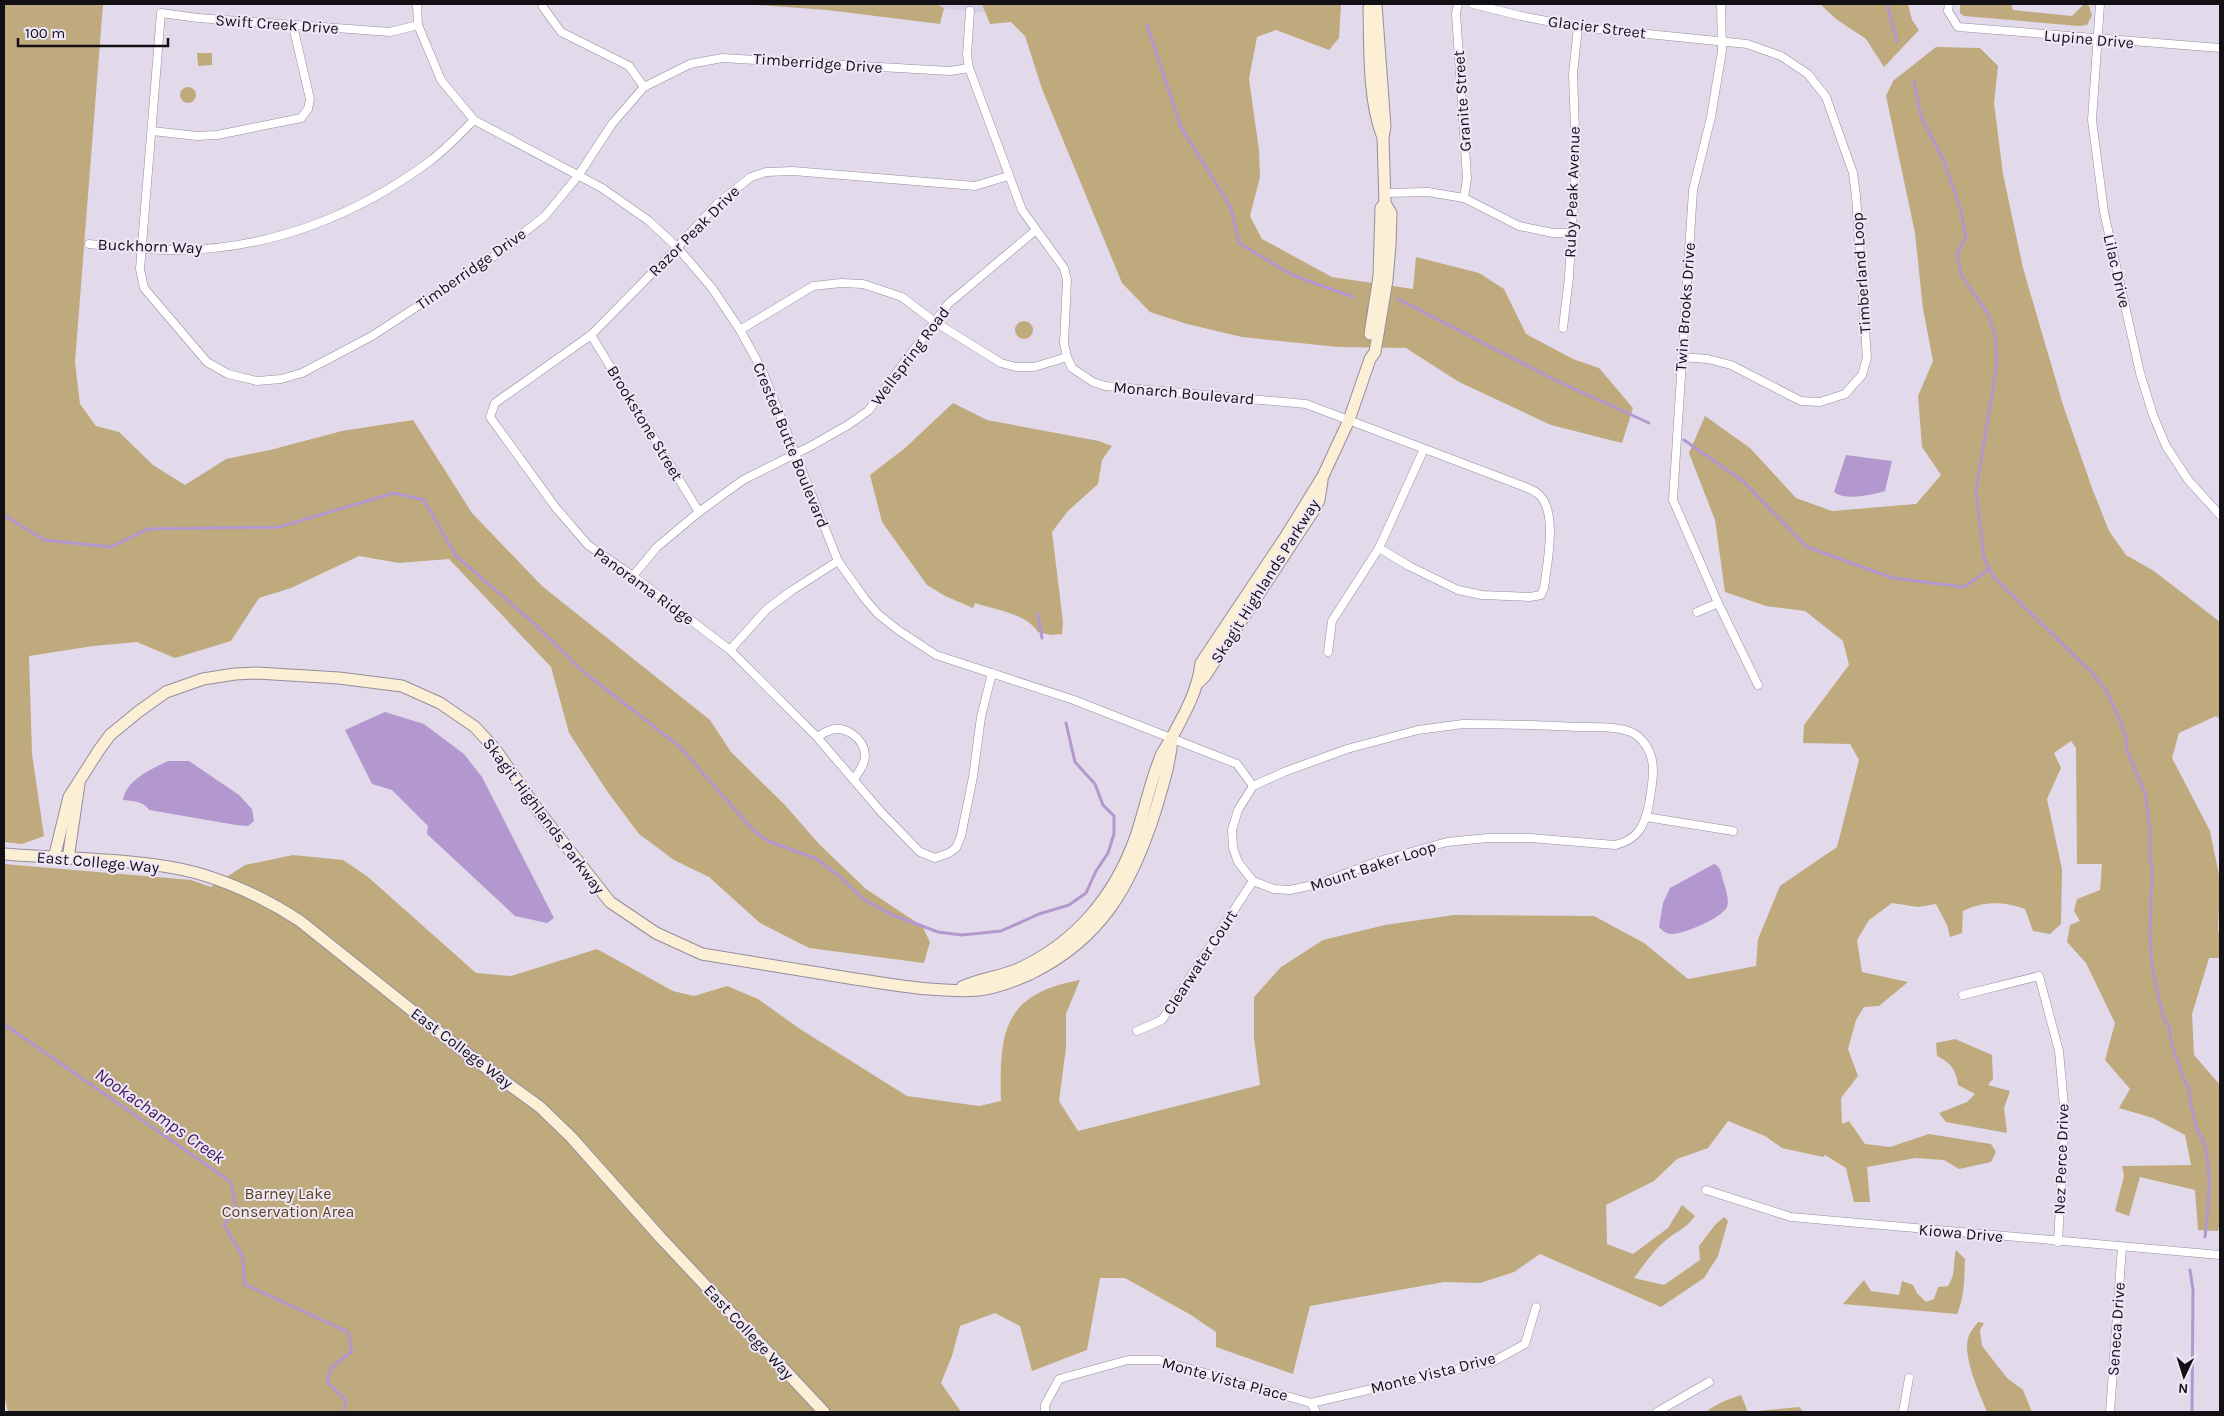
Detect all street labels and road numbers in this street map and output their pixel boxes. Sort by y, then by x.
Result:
street label: Swift Creek Drive [215,10,339,38]
street label: Glacier Street [1547,12,1647,42]
street label: Lupine Drive [2043,26,2135,52]
street label: Timberridge Drive [753,49,883,77]
street label: Granite Street [1449,50,1475,152]
street label: Ruby Peak Avenue [1560,126,1584,258]
street label: Razor Peak Drive [645,182,743,280]
street label: Timberland Loop [1847,212,1875,334]
street label: Timberridge Drive [412,224,530,314]
street label: Lilac Drive [2099,232,2135,310]
street label: Buckhorn Way [97,235,203,257]
street label: Twin Brooks Drive [1671,242,1699,372]
street label: Wellspring Road [867,303,953,409]
street label: Crested Butte Boulevard [749,360,833,530]
street label: Brookstone Street [603,362,687,484]
street label: Monarch Boulevard [1113,377,1255,409]
street label: Skagit Highlands Parkway [1207,495,1324,667]
street label: Panorama Ridge [590,543,698,629]
street label: Skagit Highlands Parkway [479,734,609,898]
street label: Mount Baker Loop [1308,837,1438,895]
street label: East College Way [36,847,161,877]
street label: Clearwater Court [1159,906,1241,1018]
street label: East College Way [407,1003,517,1093]
street label: Nez Perce Drive [2050,1103,2072,1215]
street label: Kiowa Drive [1918,1220,2004,1246]
street label: East College Way [700,1281,798,1384]
street label: Seneca Drive [2103,1281,2129,1377]
street label: Monte Vista Drive [1369,1348,1497,1398]
street label: Monte Vista Place [1160,1353,1290,1405]

